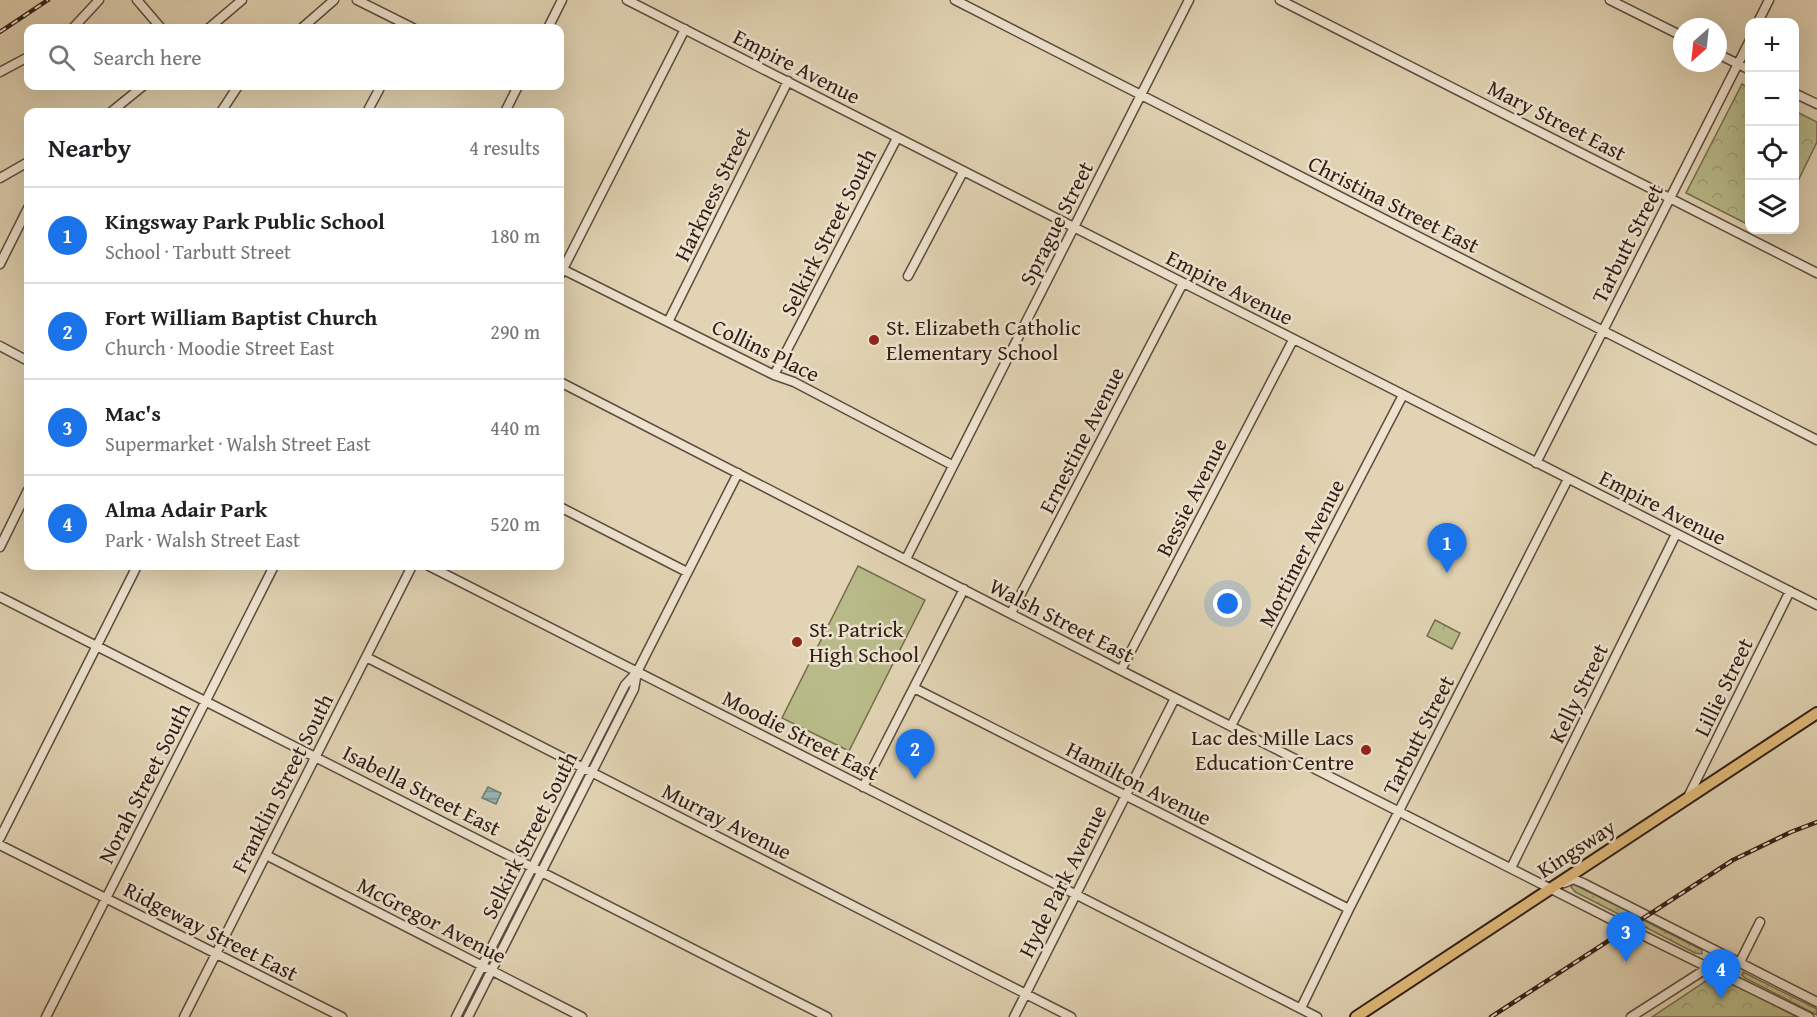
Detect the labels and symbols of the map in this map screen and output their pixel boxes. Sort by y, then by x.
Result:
north arrow [1673,18,1727,72]
street label: Empire Avenue [728,20,866,112]
street label: Mary Street East [1482,71,1632,169]
street label: Harkness Street [666,121,758,267]
street label: Selkirk Street South [772,142,884,321]
street label: Christina Street East [1303,147,1485,261]
street label: Sprague Street [1011,155,1101,291]
street label: Tarbutt Street [1583,177,1671,308]
street label: Empire Avenue [1161,241,1299,333]
street label: Collins Place [707,310,825,390]
place label: St. Elizabeth Catholic Elementary School [886,311,1081,368]
marker: St. Elizabeth Catholic Elementary School [867,333,881,347]
street label: Ernestine Avenue [1030,361,1132,519]
street label: Bessie Avenue [1147,432,1235,562]
street label: Empire Avenue [1594,461,1732,553]
street label: Mortimer Avenue [1250,474,1352,632]
pin: 1 [1428,524,1466,573]
street label: Walsh Street East [984,570,1140,670]
your location [1213,589,1242,618]
place label: St. Patrick High School [809,613,919,670]
street label: Lillie Street [1685,632,1761,742]
marker: St. Patrick High School [790,635,804,649]
street label: Kelly Street [1540,638,1616,748]
street label: Tarbutt Street [1374,669,1462,800]
street label: Moodie Street East [717,682,885,788]
street label: Franklin Street South [223,687,341,878]
street label: Norah Street South [90,697,199,869]
place label: Lac des Mille Lacs Education Centre [1191,721,1354,778]
pin: 2 [896,730,934,779]
street label: Hamilton Avenue [1061,733,1217,833]
street label: Isabella Street East [337,736,507,844]
marker: Lac des Mille Lacs Education Centre [1359,743,1373,757]
street label: Selkirk Street South [473,745,585,924]
street label: Murray Avenue [657,775,797,867]
street label: Hyde Park Avenue [1010,799,1114,963]
street label: Kingsway [1530,811,1622,885]
street label: McGregor Avenue [352,869,512,971]
street label: Ridgeway Street East [118,873,304,989]
pin: 3 [1606,912,1646,962]
pin: 4 [1702,950,1740,999]

